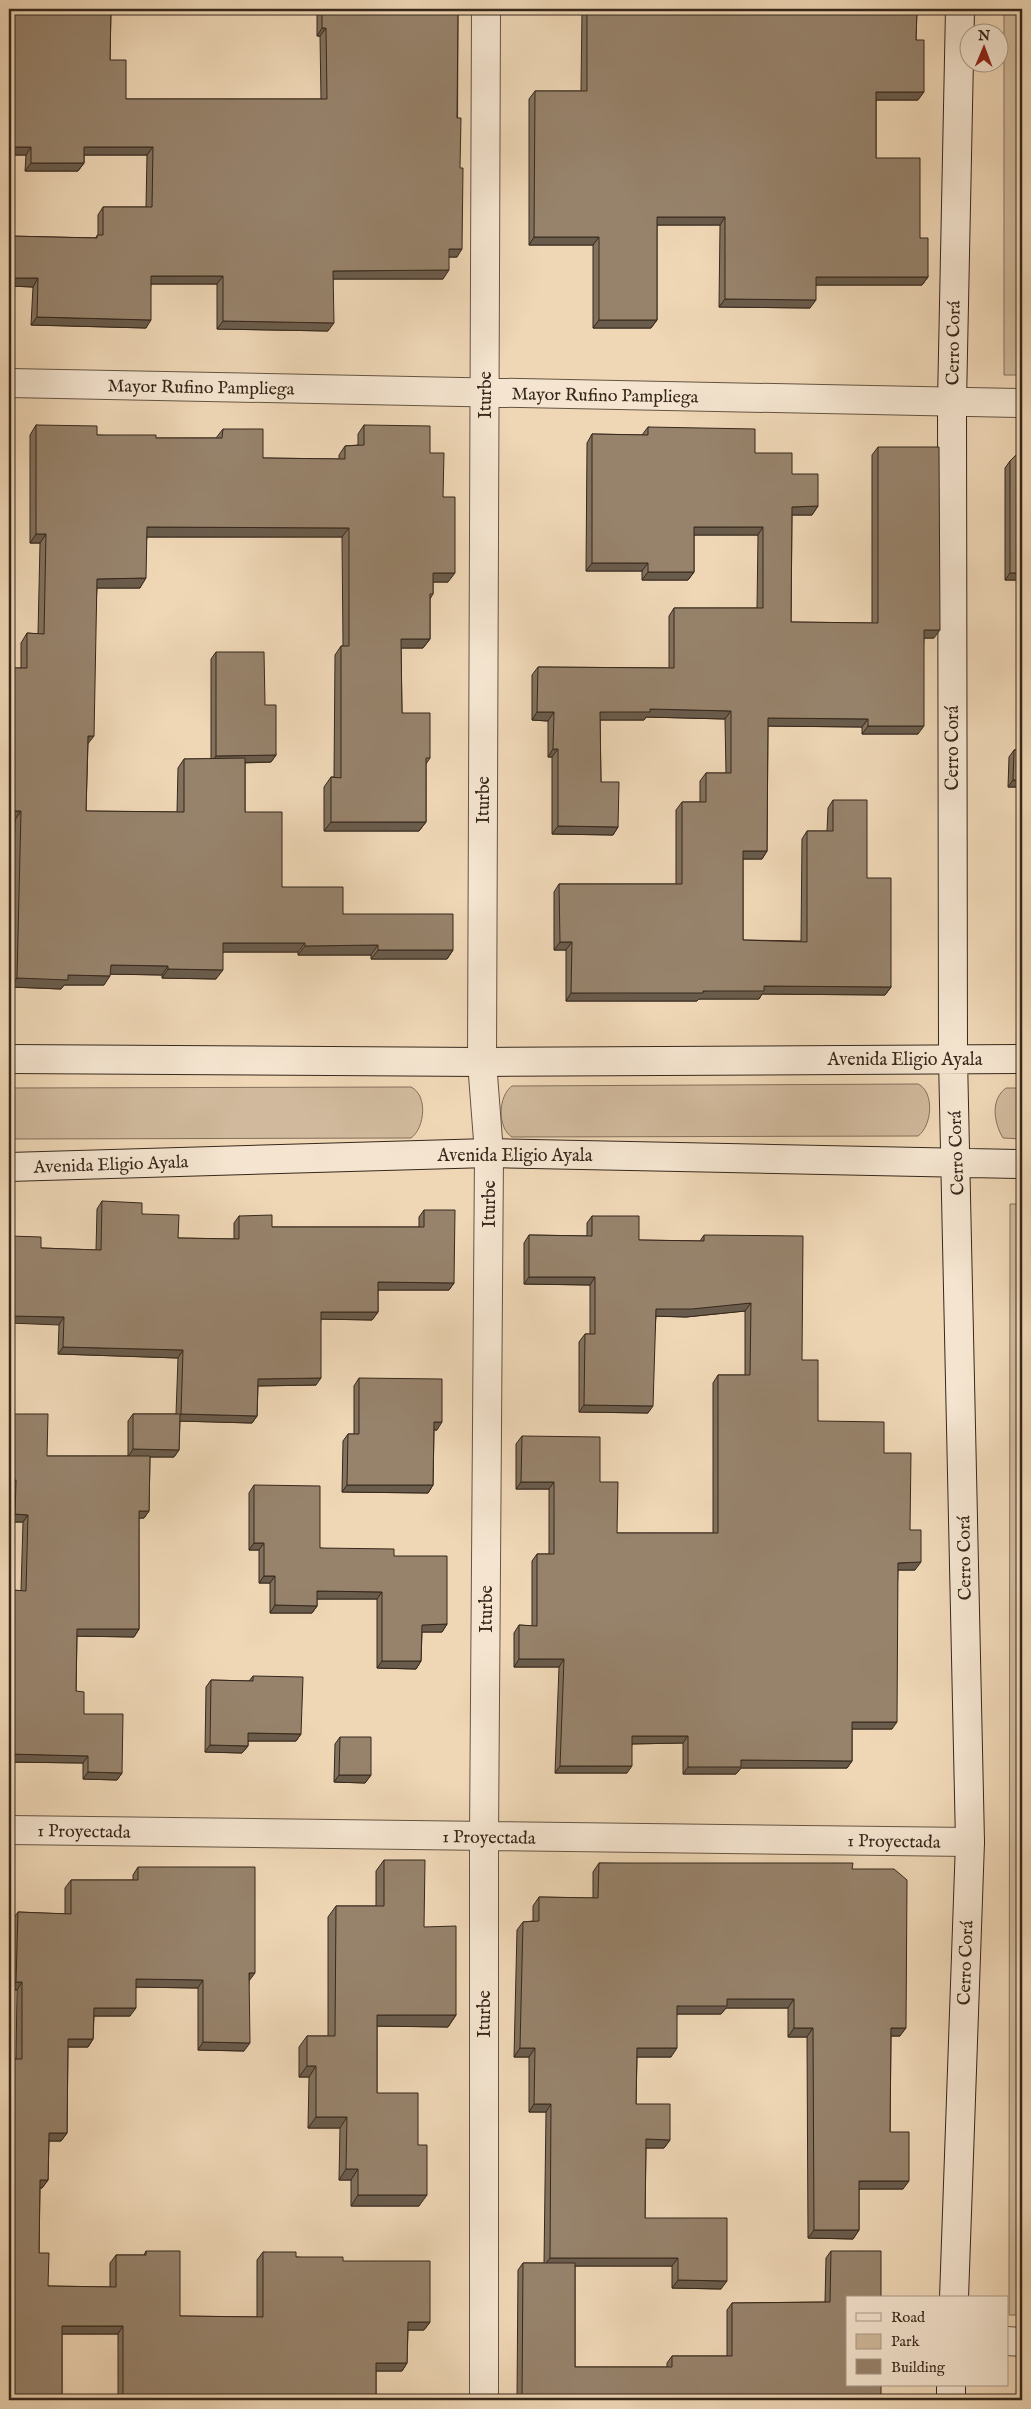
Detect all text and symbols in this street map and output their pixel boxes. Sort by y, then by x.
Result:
north arrow [958,22,1008,72]
text: N [977,27,990,45]
street label: Cerro Corá [942,300,967,386]
street label: Iturbe [475,371,498,419]
street label: Mayor Rufino Pampliega [107,375,295,402]
street label: Mayor Rufino Pampliega [511,383,699,410]
street label: Cerro Corá [942,705,965,790]
street label: Iturbe [473,776,496,824]
street label: Avenida Eligio Ayala [827,1049,983,1072]
street label: Cerro Corá [945,1110,970,1196]
street label: Avenida Eligio Ayala [437,1145,593,1168]
street label: Avenida Eligio Ayala [32,1151,189,1180]
street label: Iturbe [479,1180,502,1228]
street label: Cerro Corá [953,1515,978,1601]
street label: Iturbe [476,1585,499,1633]
street label: 1 Proyectada [37,1820,131,1845]
street label: 1 Proyectada [442,1826,536,1851]
street label: 1 Proyectada [847,1830,941,1855]
street label: Cerro Corá [954,1920,979,2006]
street label: Iturbe [474,1990,497,2038]
legend [846,2296,1008,2386]
text: Road [891,2308,926,2327]
text: Park [891,2332,921,2351]
text: Building [891,2358,946,2377]

